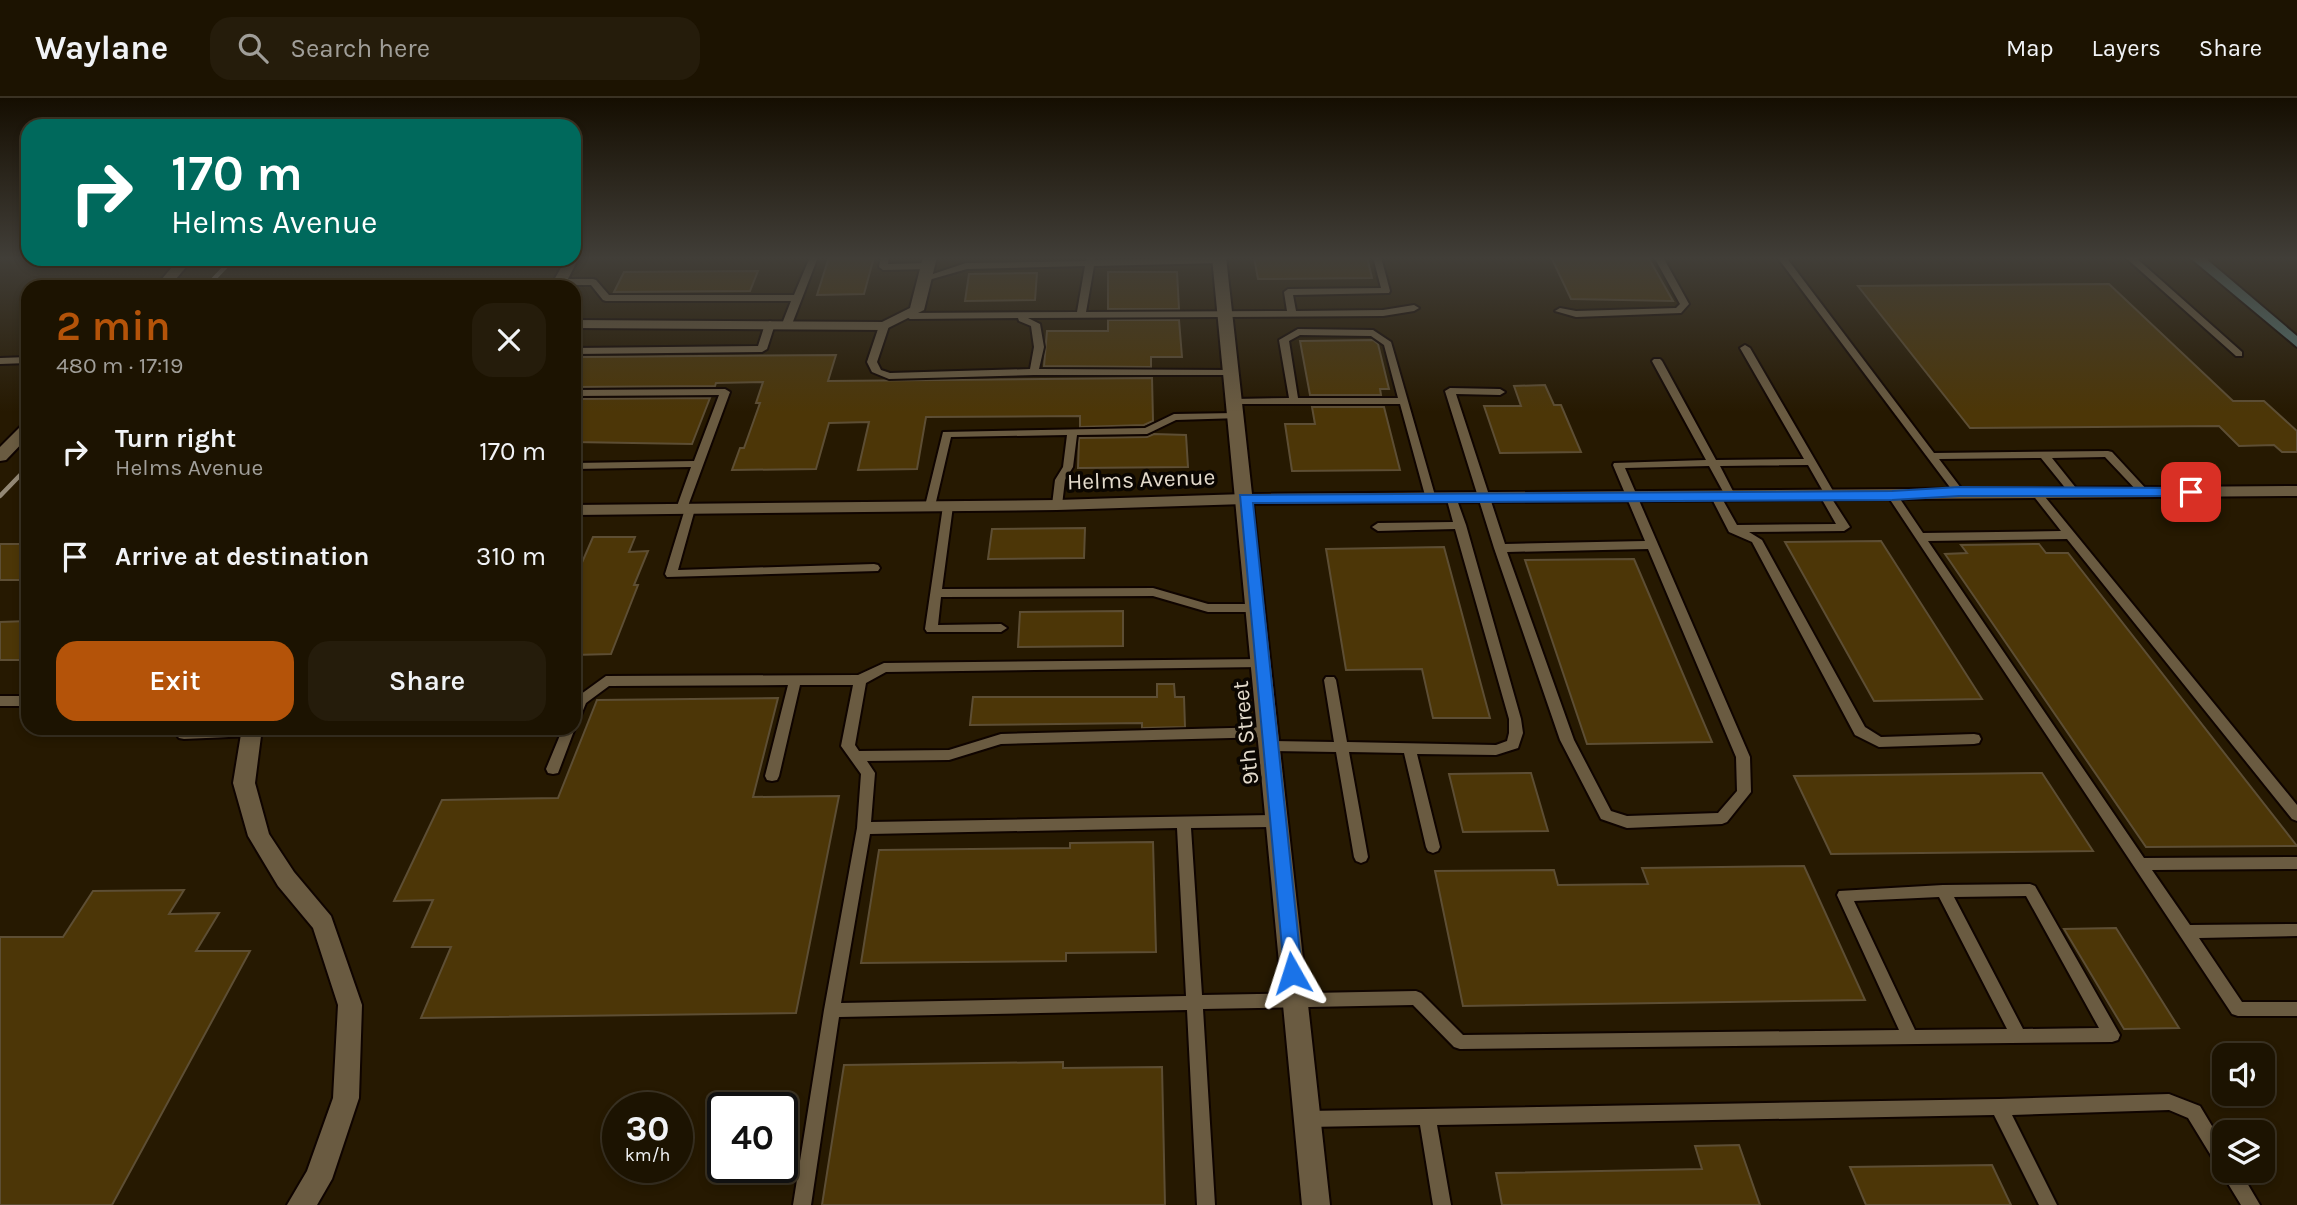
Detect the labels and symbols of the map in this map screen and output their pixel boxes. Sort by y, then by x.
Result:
pin [2161,462,2221,522]
street label: Helms Avenue [1066,463,1216,496]
street label: 9th Street [1227,679,1264,786]
position arrow [1255,936,1329,1010]
speed limit sign: 40 [707,1092,798,1183]

